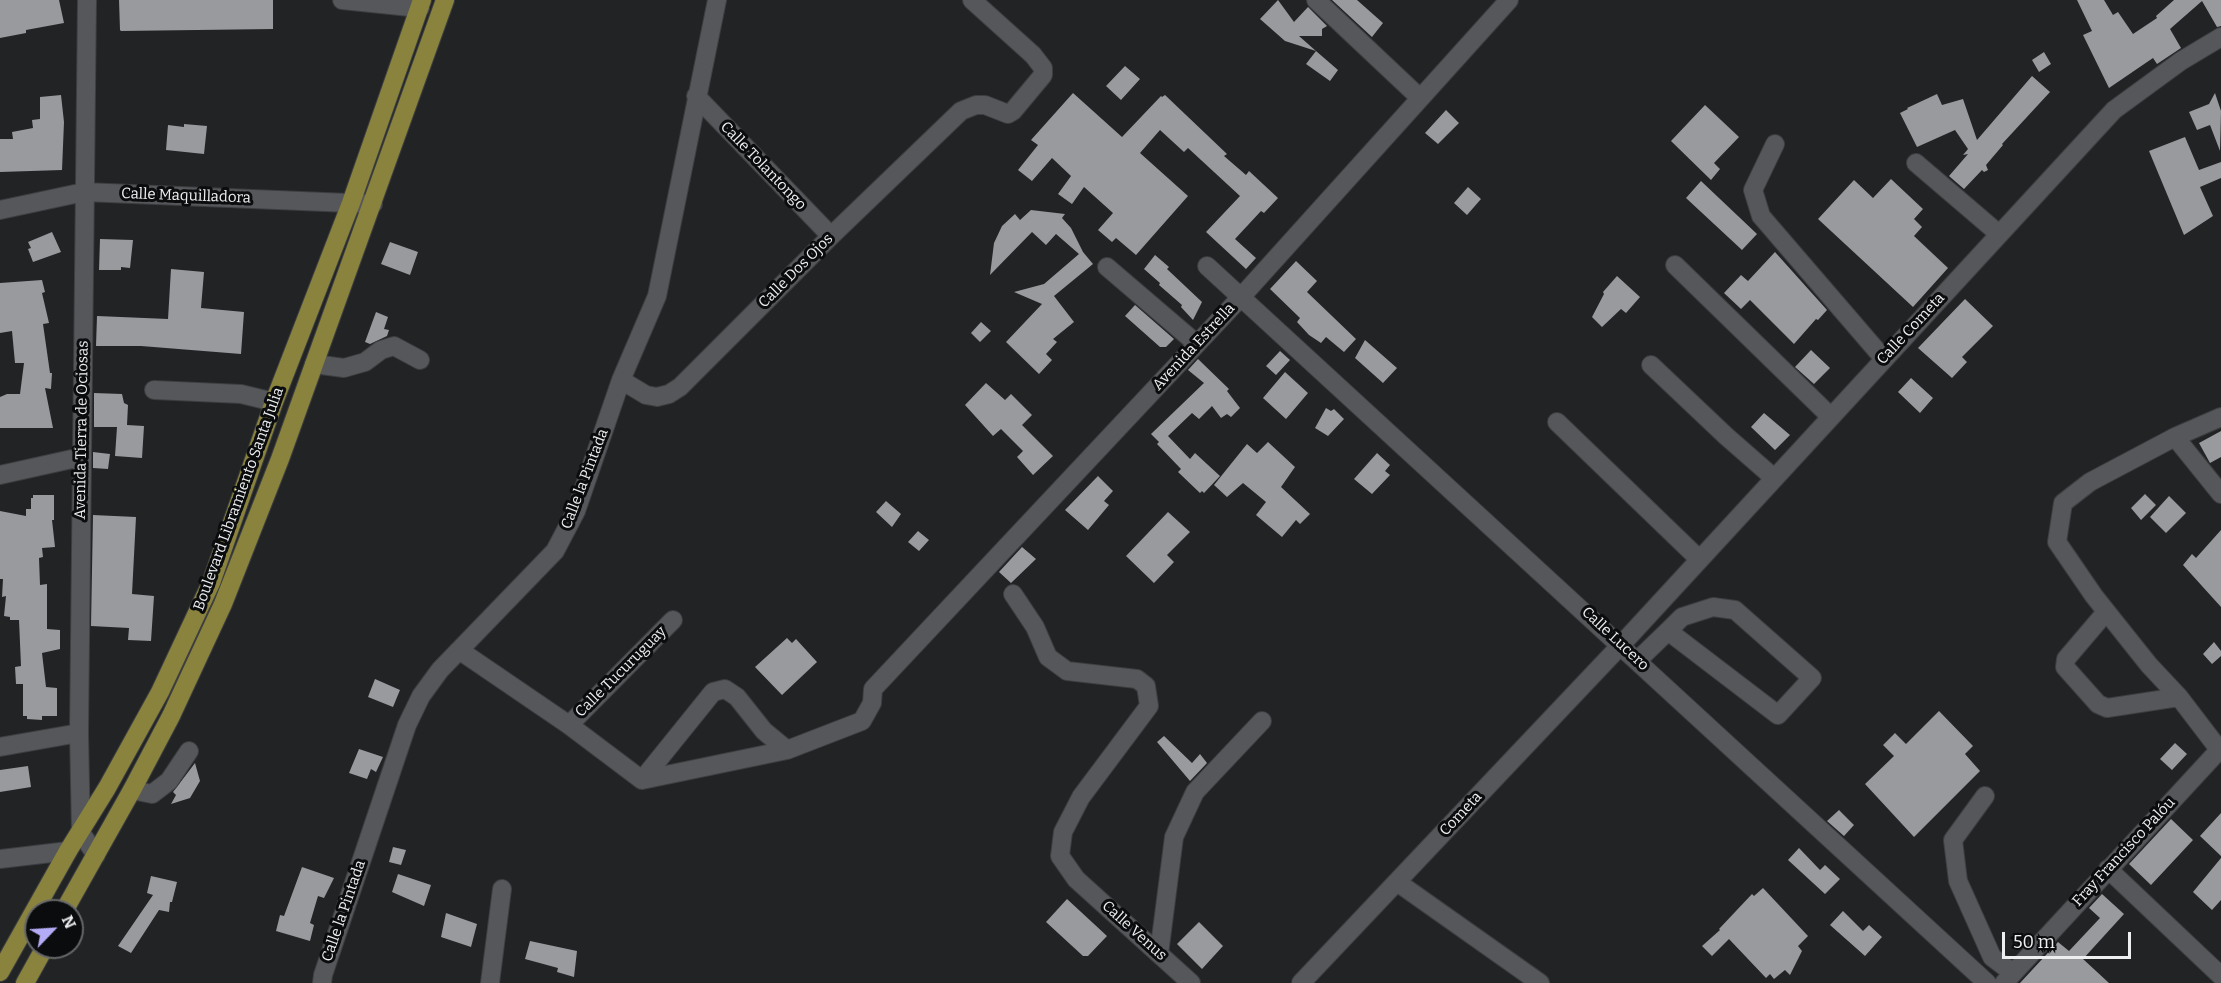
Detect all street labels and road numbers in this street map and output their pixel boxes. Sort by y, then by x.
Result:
street label: Calle Tolantongo [716,118,810,214]
street label: Calle Maquilladora [121,185,251,207]
street label: Calle Dos Ojos [755,230,837,312]
street label: Calle Cometa [1873,289,1949,369]
street label: Avenida Estrella [1149,300,1239,394]
street label: Avenida Tierra de Ociosas [71,340,93,520]
street label: Boulevard Libramiento Santa Julia [190,385,288,613]
street label: Calle la Pintada [558,426,612,532]
street label: Calle Lucero [1578,603,1652,675]
street label: Calle Tucuruguay [572,623,670,721]
street label: Cometa [1436,788,1486,840]
street label: Fray Francisco Palóu [2069,794,2179,910]
street label: Calle la Pintada [318,858,370,964]
street label: Calle Venus [1098,897,1170,965]

